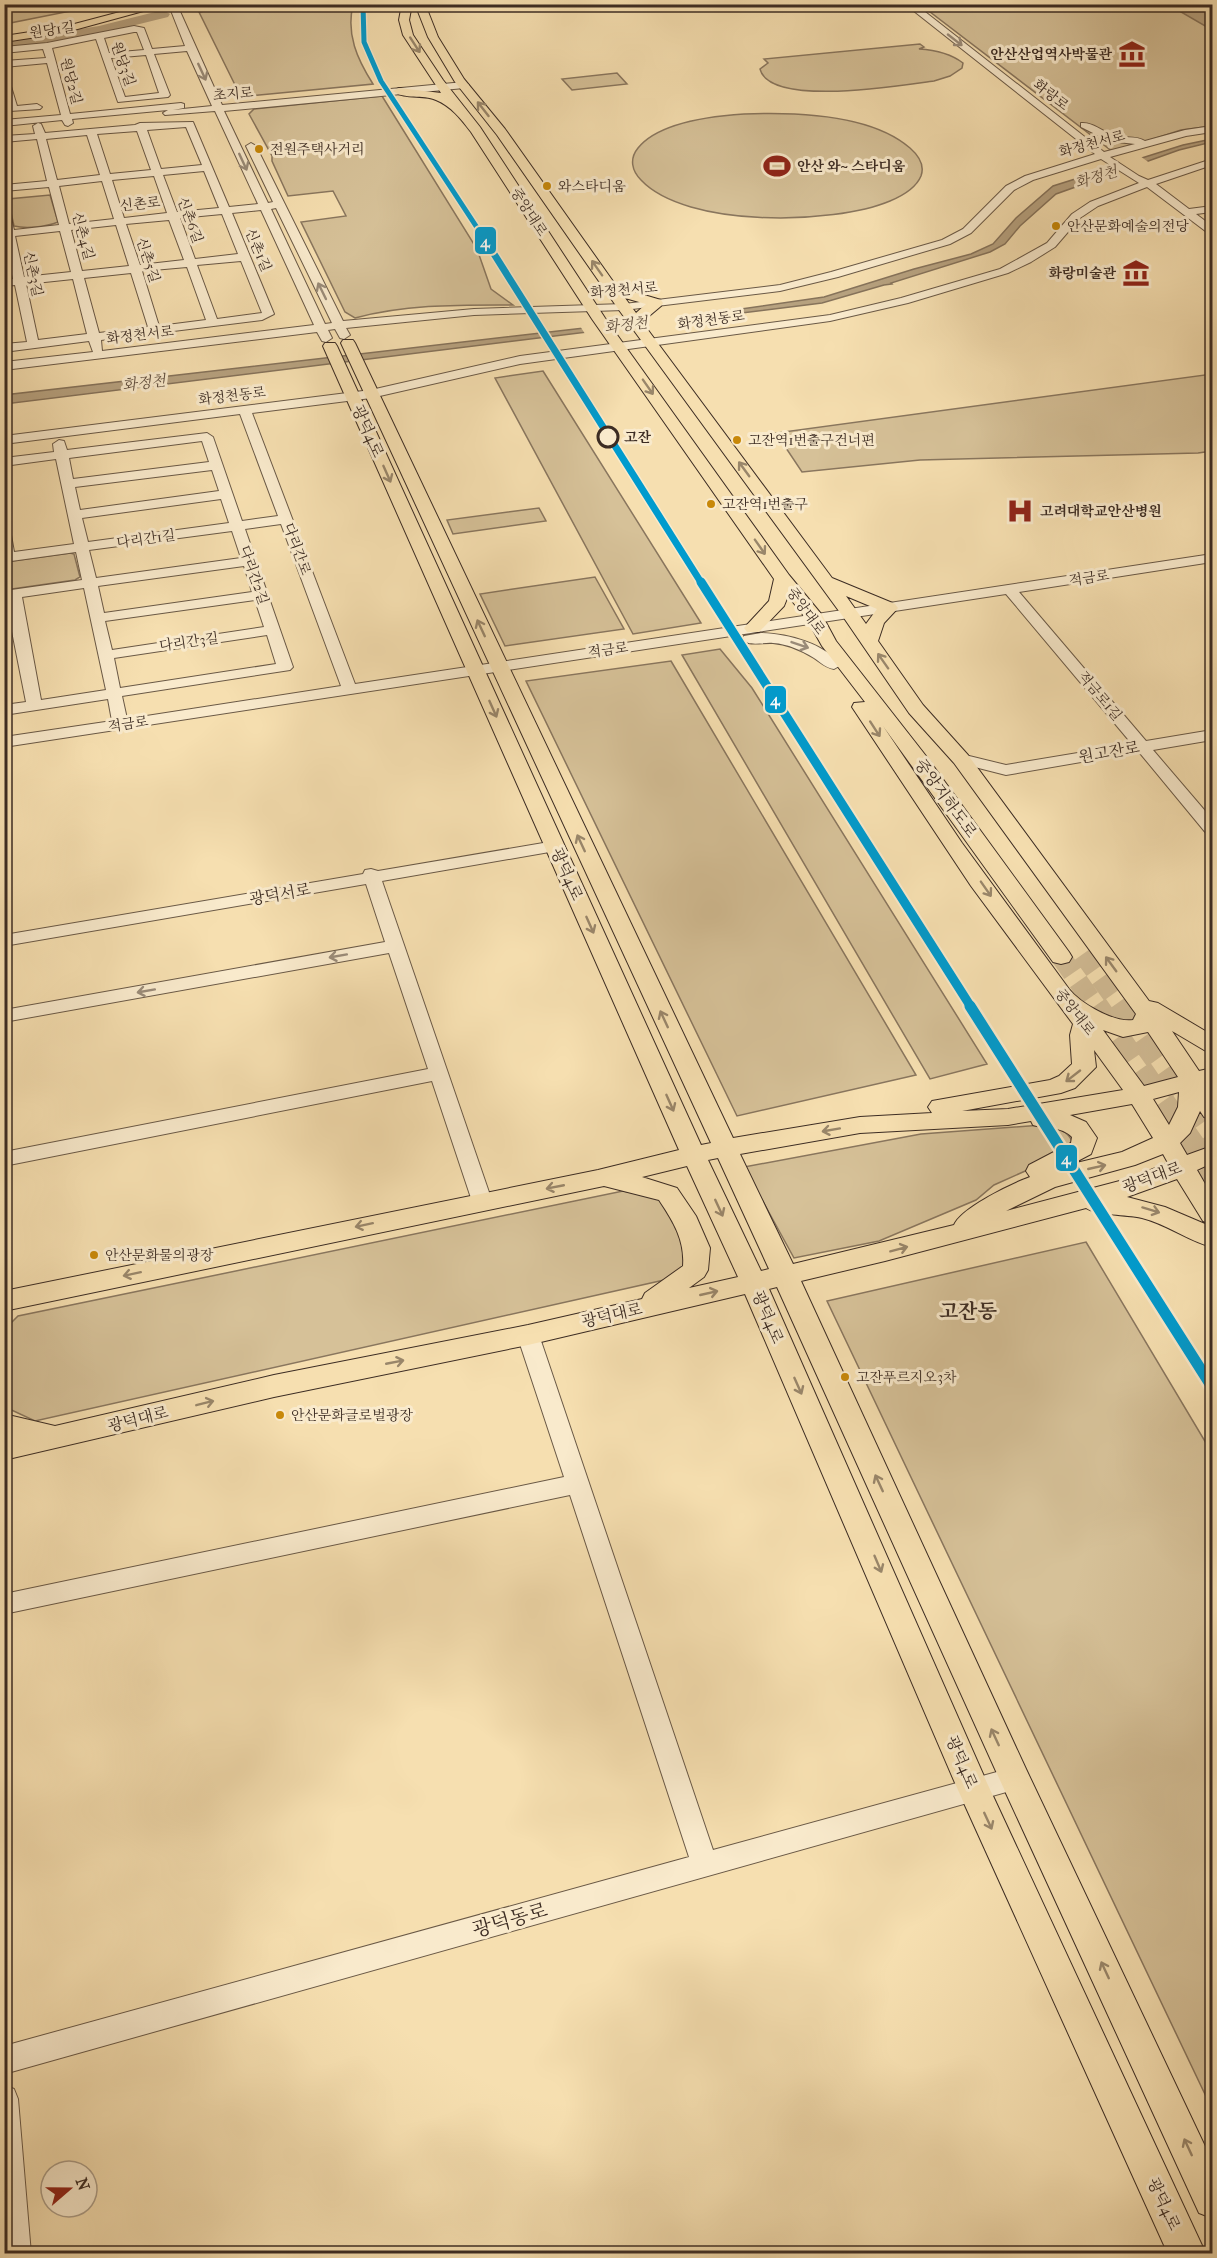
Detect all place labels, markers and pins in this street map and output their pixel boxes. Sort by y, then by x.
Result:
museum icon: 안산산업역사박물관 [1117,39,1147,69]
place label: 안산산업역사박물관 [990,46,1112,63]
place label: 전원주택사거리 [270,141,365,158]
marker: 전원주택사거리 [253,143,265,155]
sports icon: 안산 와~ 스타디움 [762,151,792,181]
place label: 안산 와~ 스타디움 [797,158,906,175]
place label: 와스타디움 [558,178,626,195]
marker: 와스타디움 [541,180,553,192]
place label: 안산문화예술의전당 [1067,218,1189,235]
marker: 안산문화예술의전당 [1050,220,1062,232]
museum icon: 화랑미술관 [1121,258,1151,288]
place label: 화랑미술관 [1048,265,1116,282]
marker: 고잔 [597,426,619,448]
place label: 고잔 [624,429,652,446]
place label: 고잔역1번출구건너편 [748,432,875,449]
marker: 고잔역1번출구건너편 [731,434,743,446]
place label: 고잔역1번출구 [722,496,809,513]
hospital icon: 고려대학교안산병원 [1005,496,1035,526]
marker: 고잔역1번출구 [705,498,717,510]
place label: 고려대학교안산병원 [1040,503,1162,520]
place label: 안산문화물의광장 [105,1247,214,1264]
marker: 안산문화물의광장 [88,1249,100,1261]
place label: 고잔푸르지오3차 [856,1369,957,1386]
marker: 고잔푸르지오3차 [839,1371,851,1383]
place label: 안산문화글로벌광장 [291,1407,413,1424]
marker: 안산문화글로벌광장 [274,1409,286,1421]

